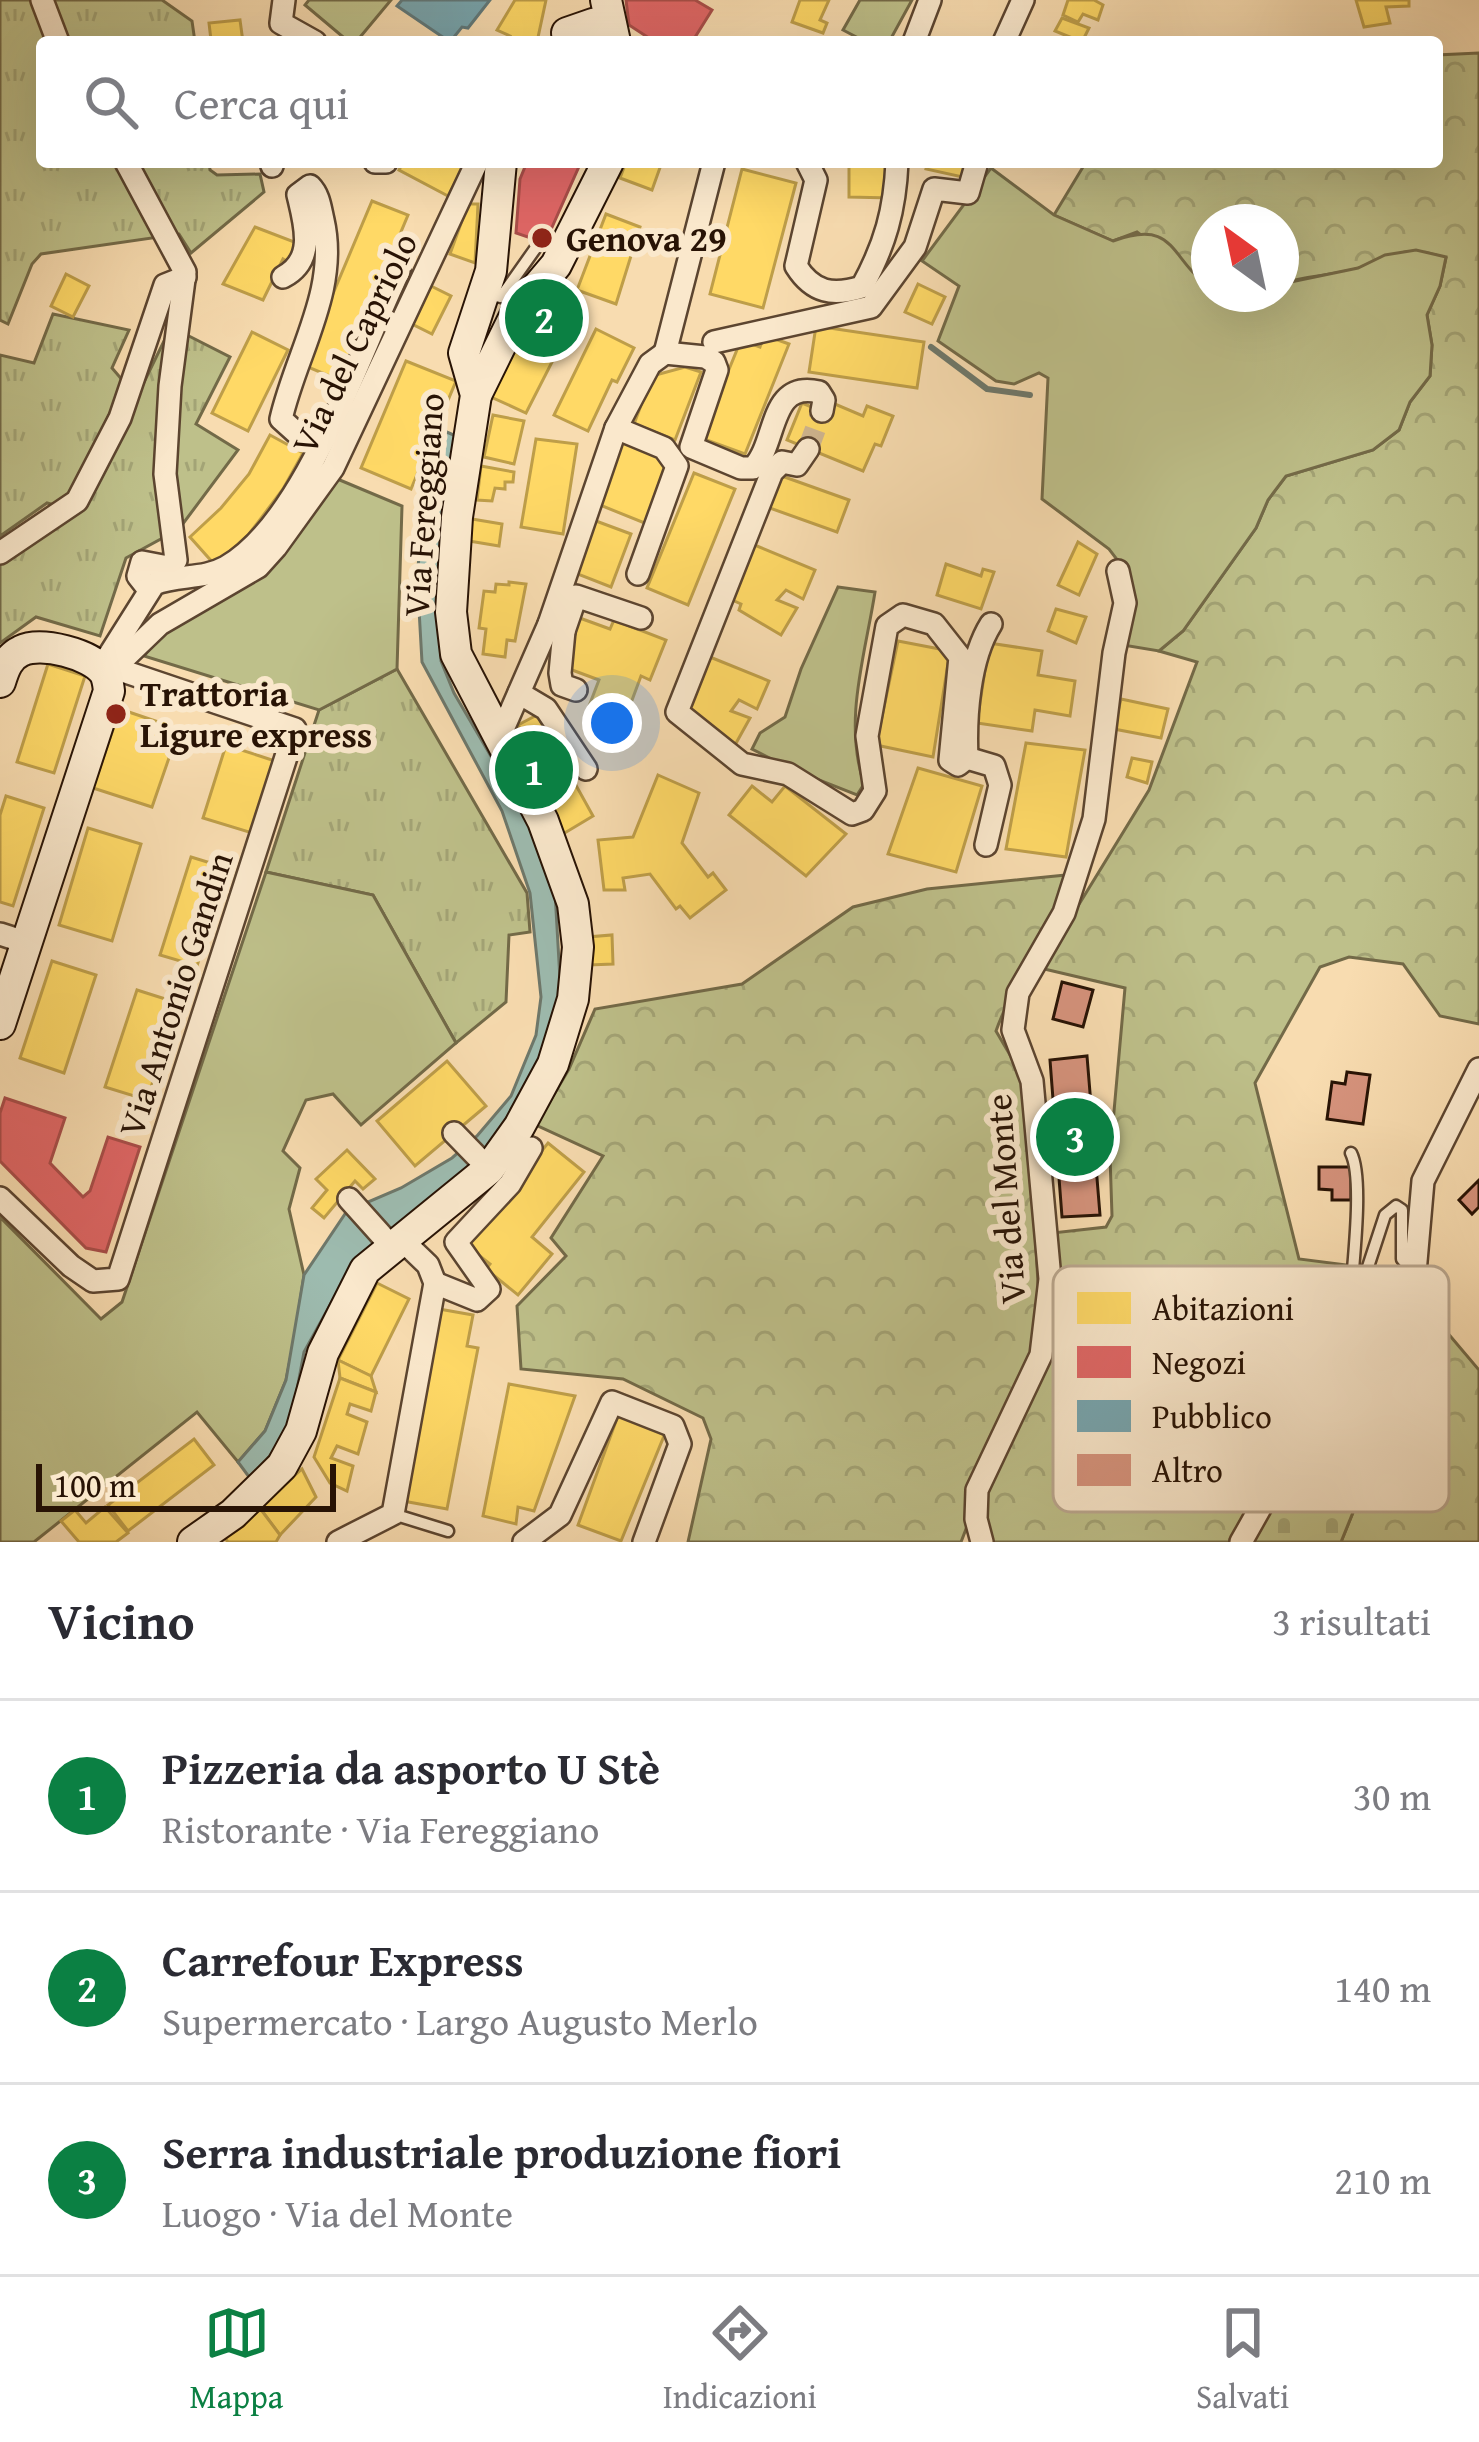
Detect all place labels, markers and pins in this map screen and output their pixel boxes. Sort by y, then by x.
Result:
place label: Genova 29 [566,211,727,264]
marker: Genova 29 [529,225,555,251]
pin: 2 [505,273,583,363]
place label: Trattoria Ligure express [140,666,372,760]
marker: Trattoria Ligure express [103,701,129,727]
pin: 1 [495,725,573,815]
pin: 3 [1036,1092,1114,1182]

